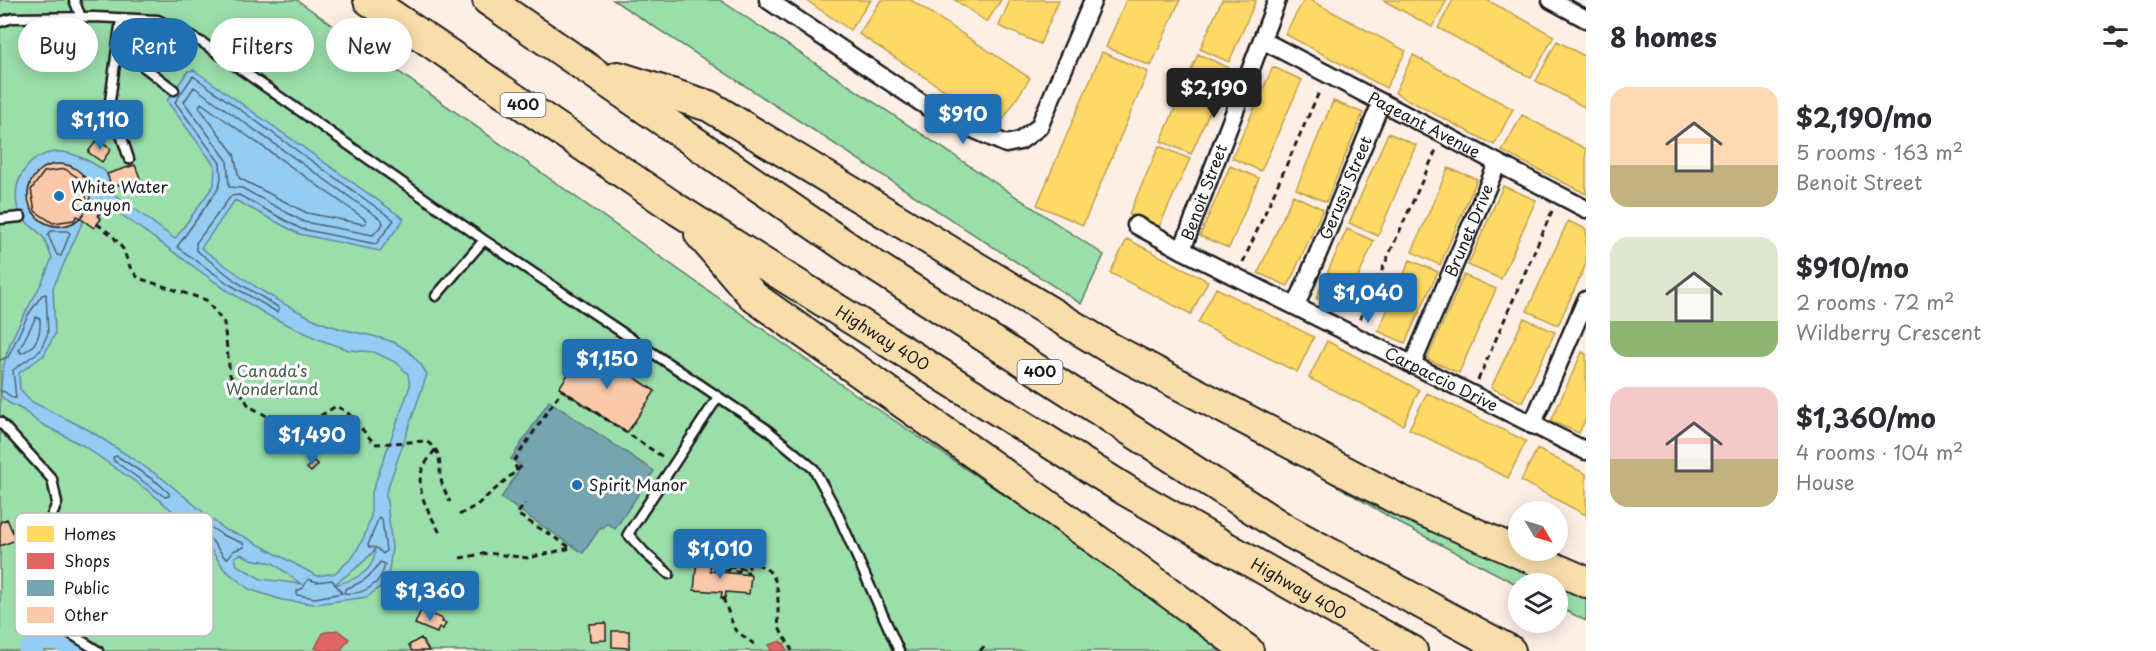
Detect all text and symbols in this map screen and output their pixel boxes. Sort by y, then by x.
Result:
text: 8 homes [1610,17,1717,56]
chip: Buy [18,18,98,72]
chip: Rent [110,18,198,72]
chip: Filters [210,18,314,72]
chip: New [326,18,412,72]
icon: filters [2099,20,2132,53]
pin: $2,190 [1165,68,1263,119]
text: $2,190 [1181,72,1247,102]
street label: Pageant Avenue [1364,85,1485,163]
road number: 400 [500,93,546,117]
pin: $910 [927,94,999,145]
text: $910 [938,98,988,128]
text: $2,190/mo [1796,98,1932,137]
pin: $1,110 [51,100,149,151]
text: $1,110 [71,104,129,134]
icon: home [1658,111,1730,183]
street label: Gerussi Street [1312,132,1377,243]
text: 5 rooms · 163 m² [1796,137,1963,167]
street label: Benoit Street [1174,140,1232,243]
text: Benoit Street [1796,167,1922,197]
place label: White Water Canyon [71,174,169,216]
street label: Brunet Drive [1438,180,1498,280]
marker: White Water Canyon [52,189,66,203]
text: $910/mo [1796,248,1909,287]
icon: home [1658,261,1730,333]
pin: $1,040 [1319,273,1417,324]
text: $1,040 [1333,277,1403,307]
text: 2 rooms · 72 m² [1796,287,1955,317]
street label: Highway 400 [832,299,935,376]
text: Wildberry Crescent [1796,317,1981,347]
pin: $1,150 [558,339,656,390]
street label: Carpaccio Drive [1381,340,1503,416]
text: $1,150 [576,343,638,373]
park label: Canada's Wonderland [226,358,318,400]
road number: 400 [1018,360,1062,384]
text: $1,360/mo [1796,398,1936,437]
icon: home [1658,411,1730,483]
pin: $1,490 [263,415,361,466]
text: $1,490 [278,419,346,449]
text: 4 rooms · 104 m² [1796,437,1963,467]
text: House [1796,467,1855,497]
place label: Spirit Manor [589,472,687,496]
marker: Spirit Manor [570,478,584,492]
north arrow [1508,501,1568,561]
map controls [1508,501,1568,633]
legend [15,513,213,636]
text: Homes [64,521,116,545]
pin: $1,010 [671,529,769,580]
text: $1,010 [687,533,753,563]
text: Shops [64,548,110,572]
street label: Highway 400 [1247,551,1352,625]
pin: $1,360 [381,571,479,622]
button: layers [1508,573,1568,633]
text: Public [64,575,109,599]
text: $1,360 [395,575,465,605]
text: Other [64,602,108,626]

